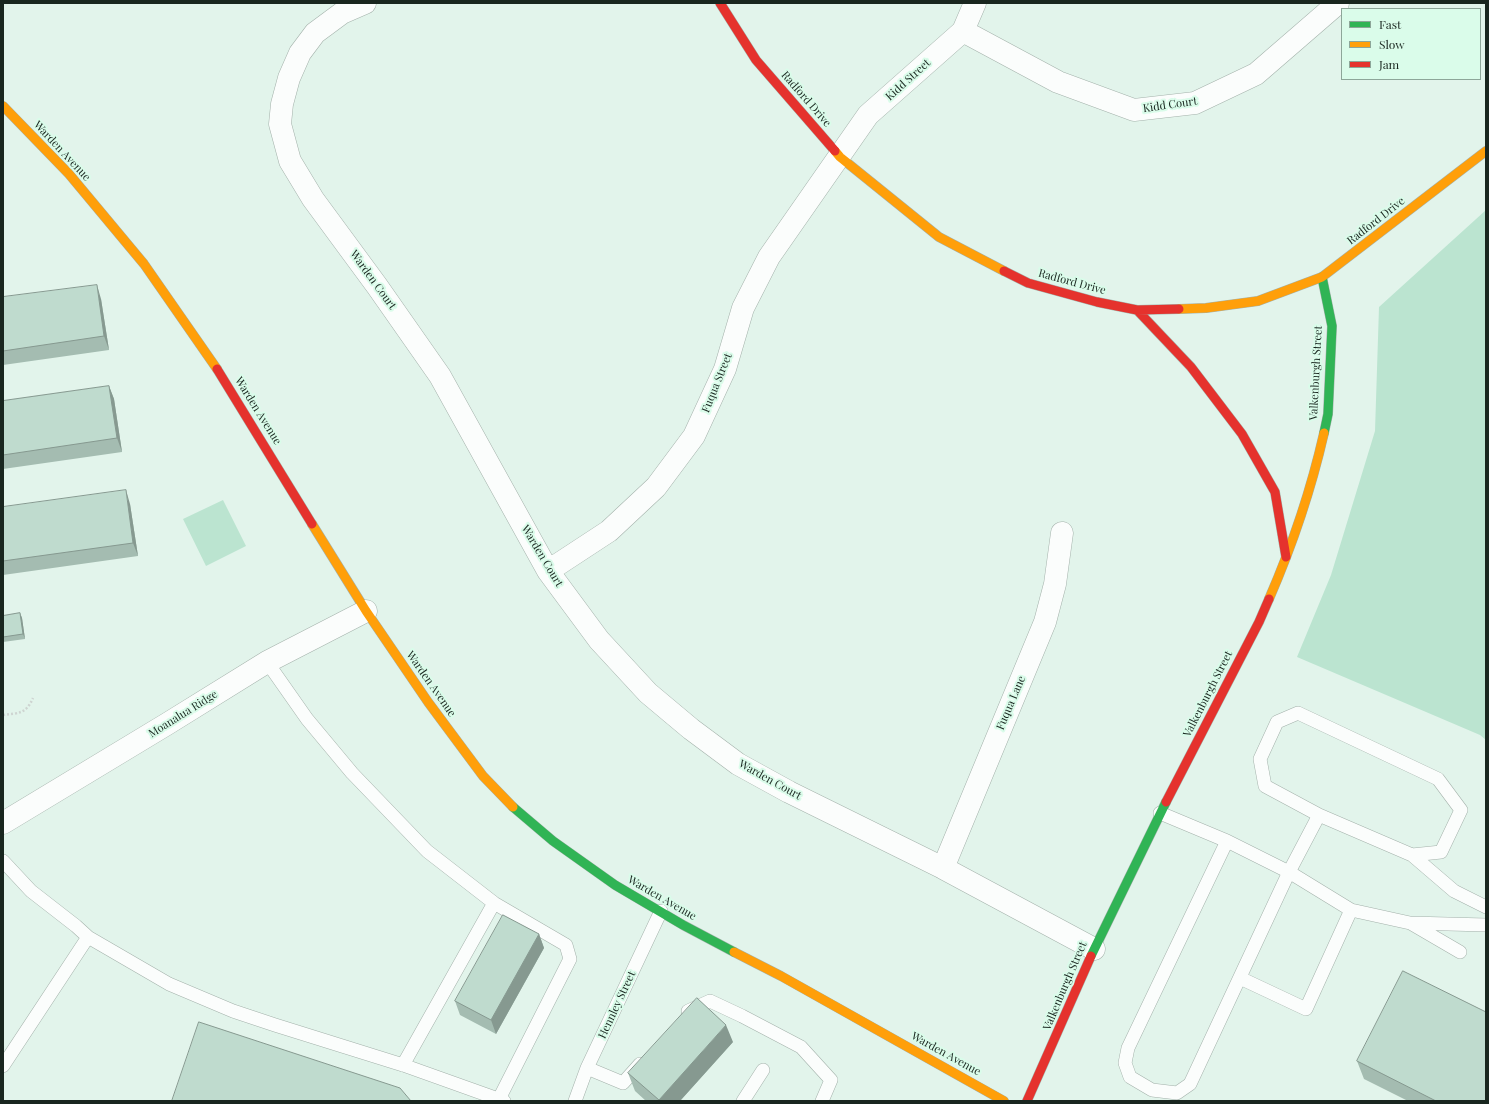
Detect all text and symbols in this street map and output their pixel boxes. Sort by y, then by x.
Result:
legend [1341,8,1481,80]
text: Fast [1379,16,1401,32]
text: Slow [1379,36,1405,52]
text: Jam [1379,56,1399,72]
street label: Kidd Street [883,57,933,103]
street label: Radford Drive [778,69,834,129]
street label: Kidd Court [1142,95,1198,115]
street label: Warden Avenue [31,118,93,184]
street label: Radford Drive [1345,194,1407,248]
street label: Warden Court [347,248,399,312]
street label: Radford Drive [1037,267,1107,297]
street label: Valkenburgh Street [1307,325,1325,421]
street label: Fuqua Street [699,351,735,415]
street label: Warden Avenue [232,375,284,447]
street label: Warden Court [518,523,566,589]
street label: Warden Avenue [403,649,459,719]
street label: Valkenburgh Street [1181,649,1235,739]
street label: Fuqua Lane [994,674,1028,732]
street label: Moanalua Ridge [146,688,220,740]
street label: Warden Court [736,757,804,803]
street label: Warden Avenue [625,873,699,923]
street label: Valkenburgh Street [1040,940,1090,1032]
street label: Hennley Street [596,969,638,1041]
street label: Warden Avenue [909,1030,983,1078]

